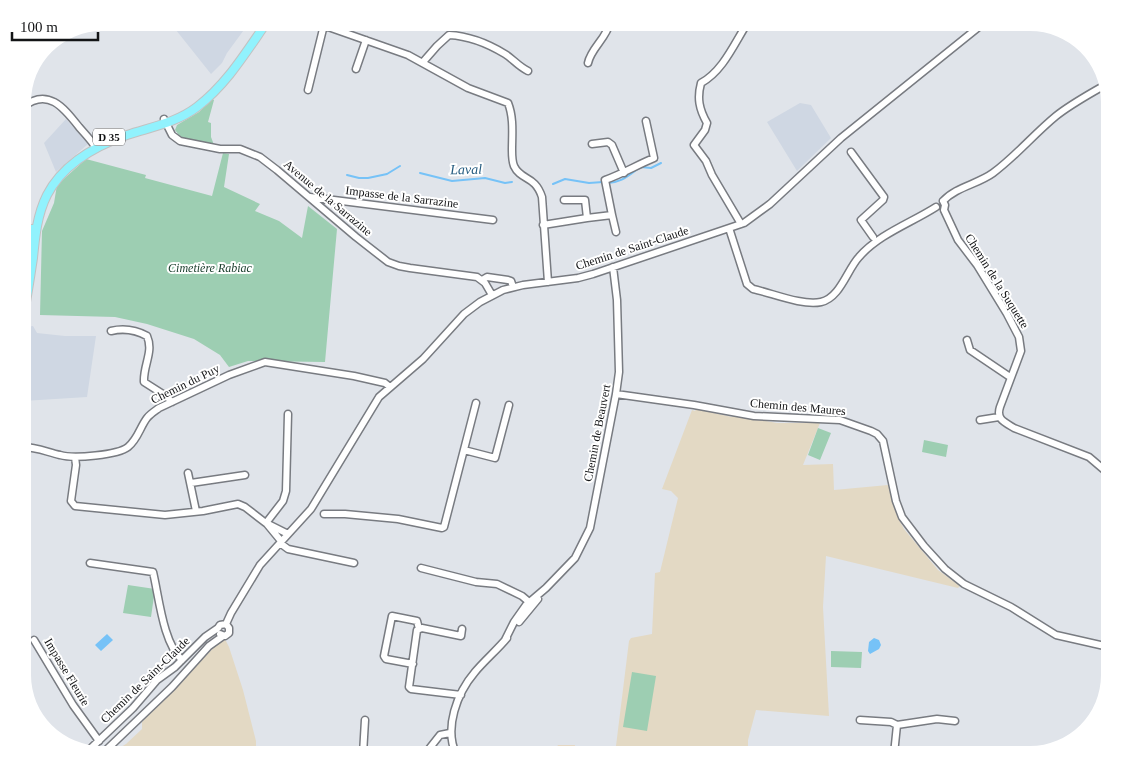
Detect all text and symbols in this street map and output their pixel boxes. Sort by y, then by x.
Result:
scale bar [12,10,99,42]
text: 100 m [20,19,58,35]
road number: D 35 [93,128,125,146]
street label: Avenue de la Sarrazine [281,157,375,239]
water label: Laval [449,162,482,177]
street label: Impasse de la Sarrazine [345,183,459,211]
street label: Chemin de Saint-Claude [574,223,690,273]
street label: Chemin de la Suquette [962,231,1032,331]
park label: Cimetière Rabiac [168,261,253,275]
street label: Chemin du Puy [148,361,222,407]
street label: Chemin de Beauvert [581,383,613,483]
street label: Chemin des Maures [750,396,847,418]
street label: Chemin de Saint-Claude [98,634,192,726]
street label: Impasse Fleurie [41,636,93,708]

